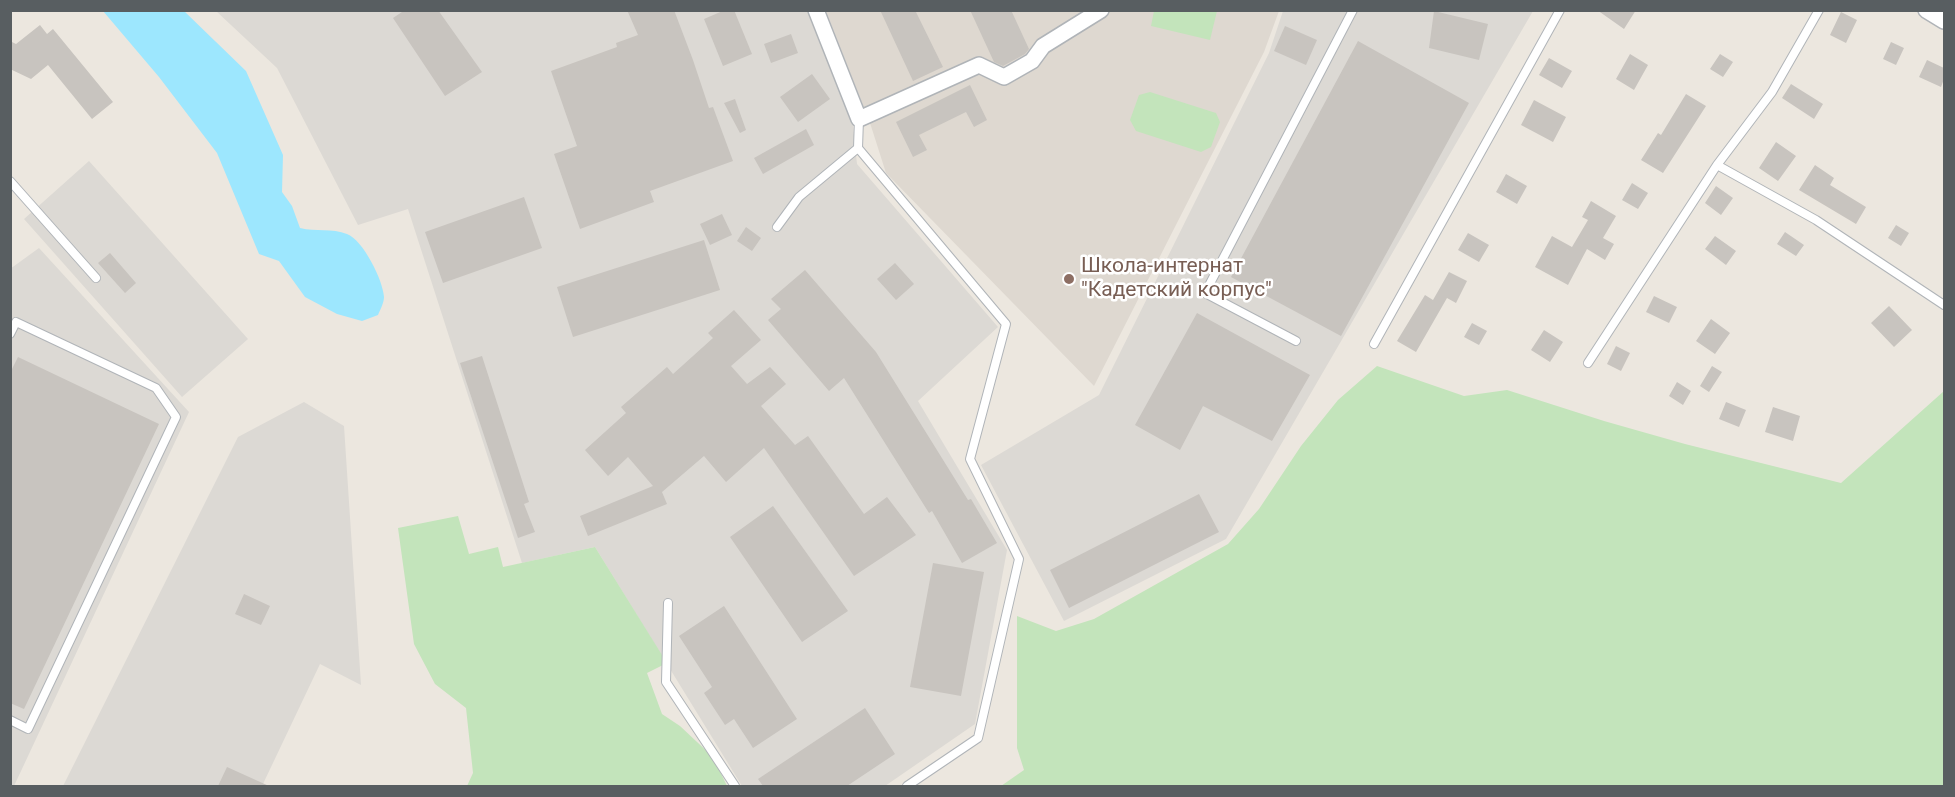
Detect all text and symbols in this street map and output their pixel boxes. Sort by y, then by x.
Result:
place label: Школа-интернат "Кадетский корпус" [1081,254,1272,304]
marker: Школа-интернат "Кадетский корпус" [1062,272,1076,286]

